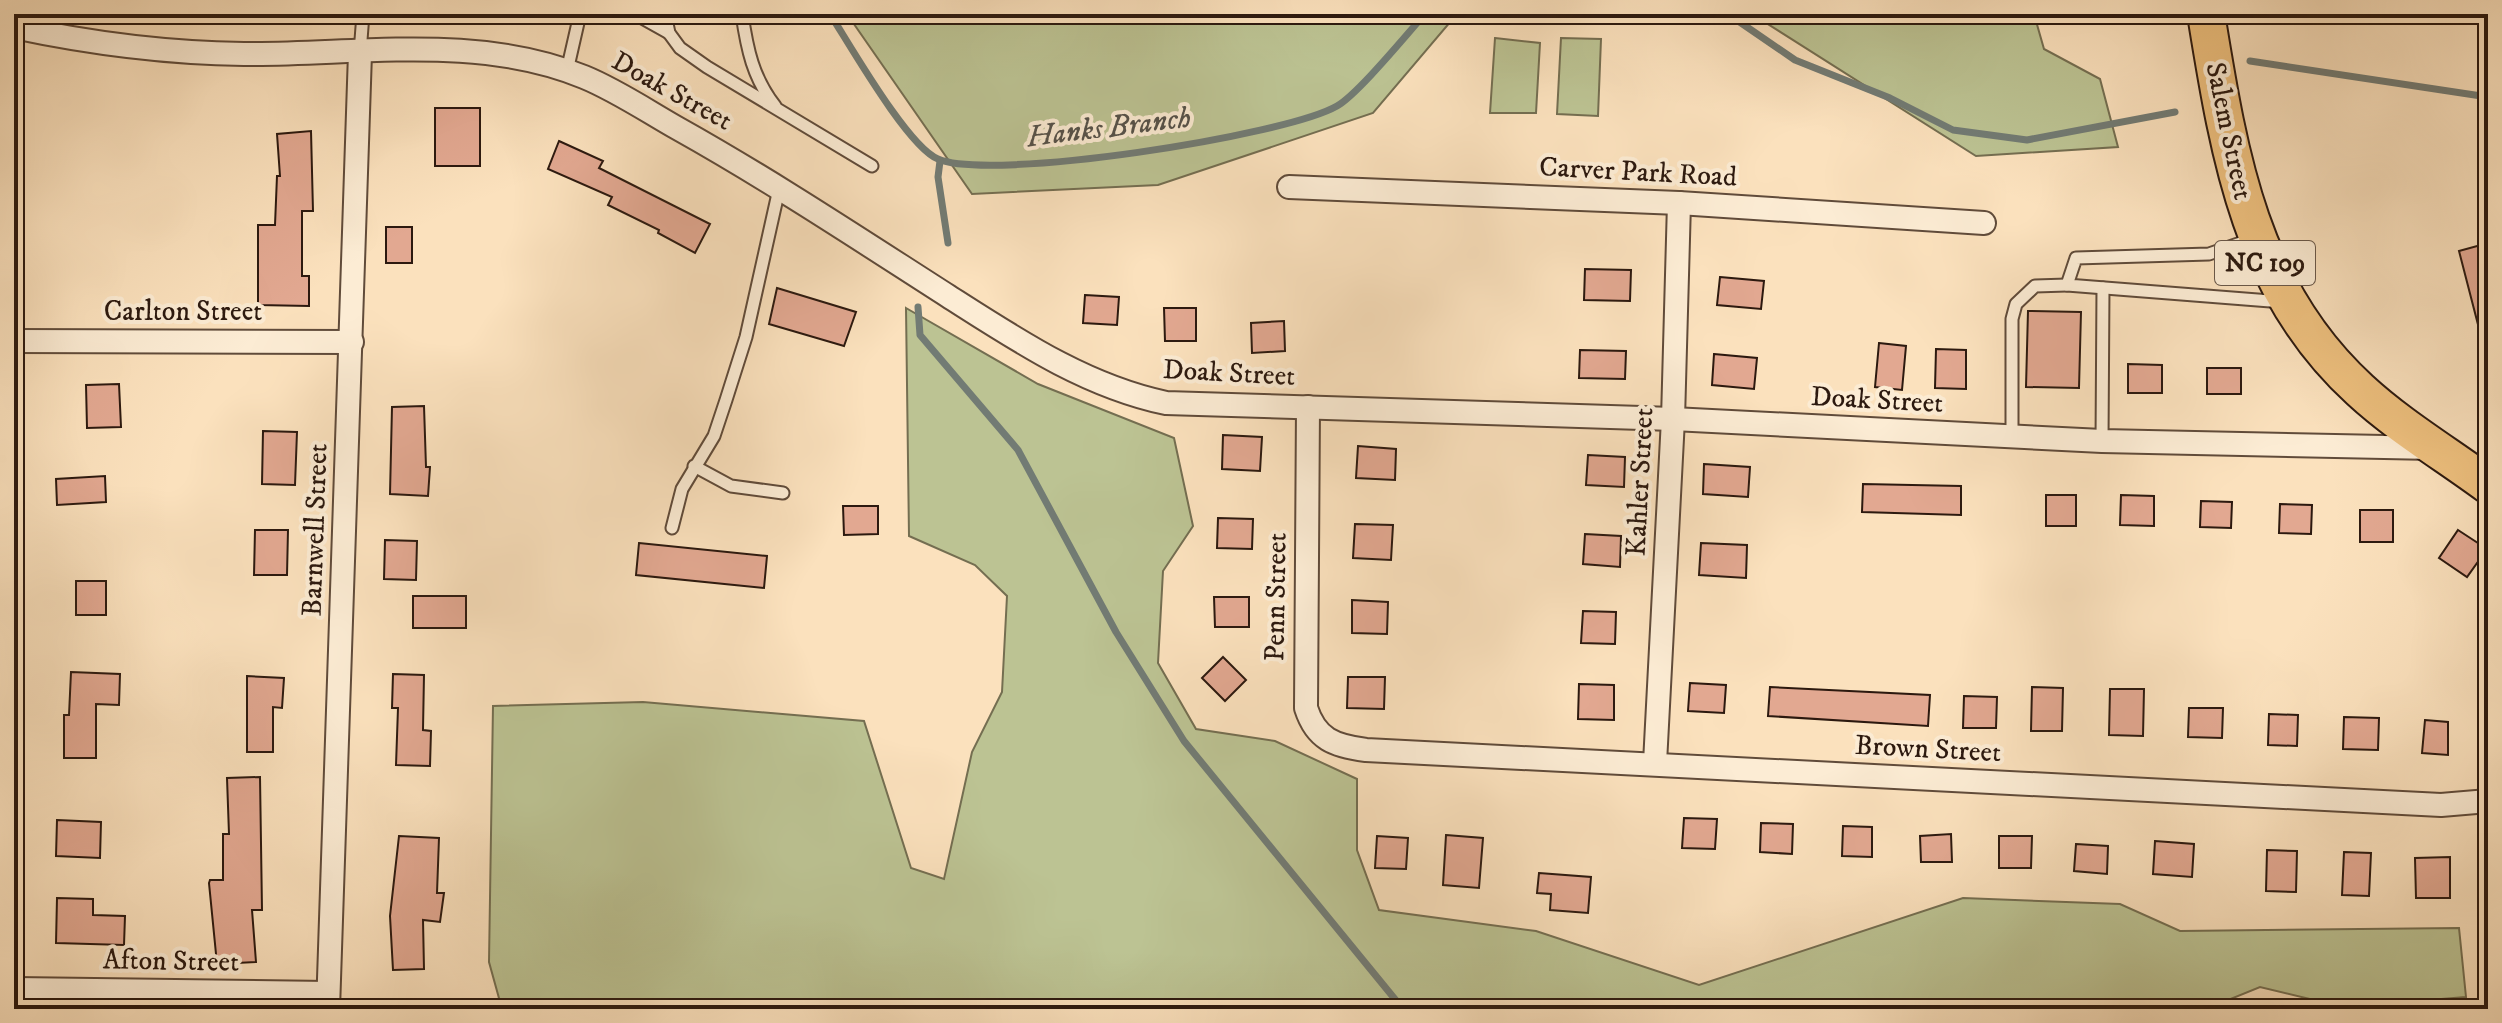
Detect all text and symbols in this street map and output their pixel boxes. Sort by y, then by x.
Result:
street label: Doak Street [606,44,738,138]
street label: Salem Street [2197,59,2261,203]
water label: Hanks Branch [1024,100,1193,157]
street label: Carver Park Road [1538,149,1738,195]
road number: NC 109 [2215,241,2315,285]
street label: Carlton Street [104,294,262,329]
street label: Doak Street [1162,352,1296,394]
street label: Doak Street [1810,379,1944,421]
street label: Kahler Street [1619,407,1661,557]
street label: Barnwell Street [294,443,336,617]
street label: Penn Street [1257,532,1295,662]
street label: Brown Street [1854,728,2002,770]
street label: Afton Street [103,942,239,980]

